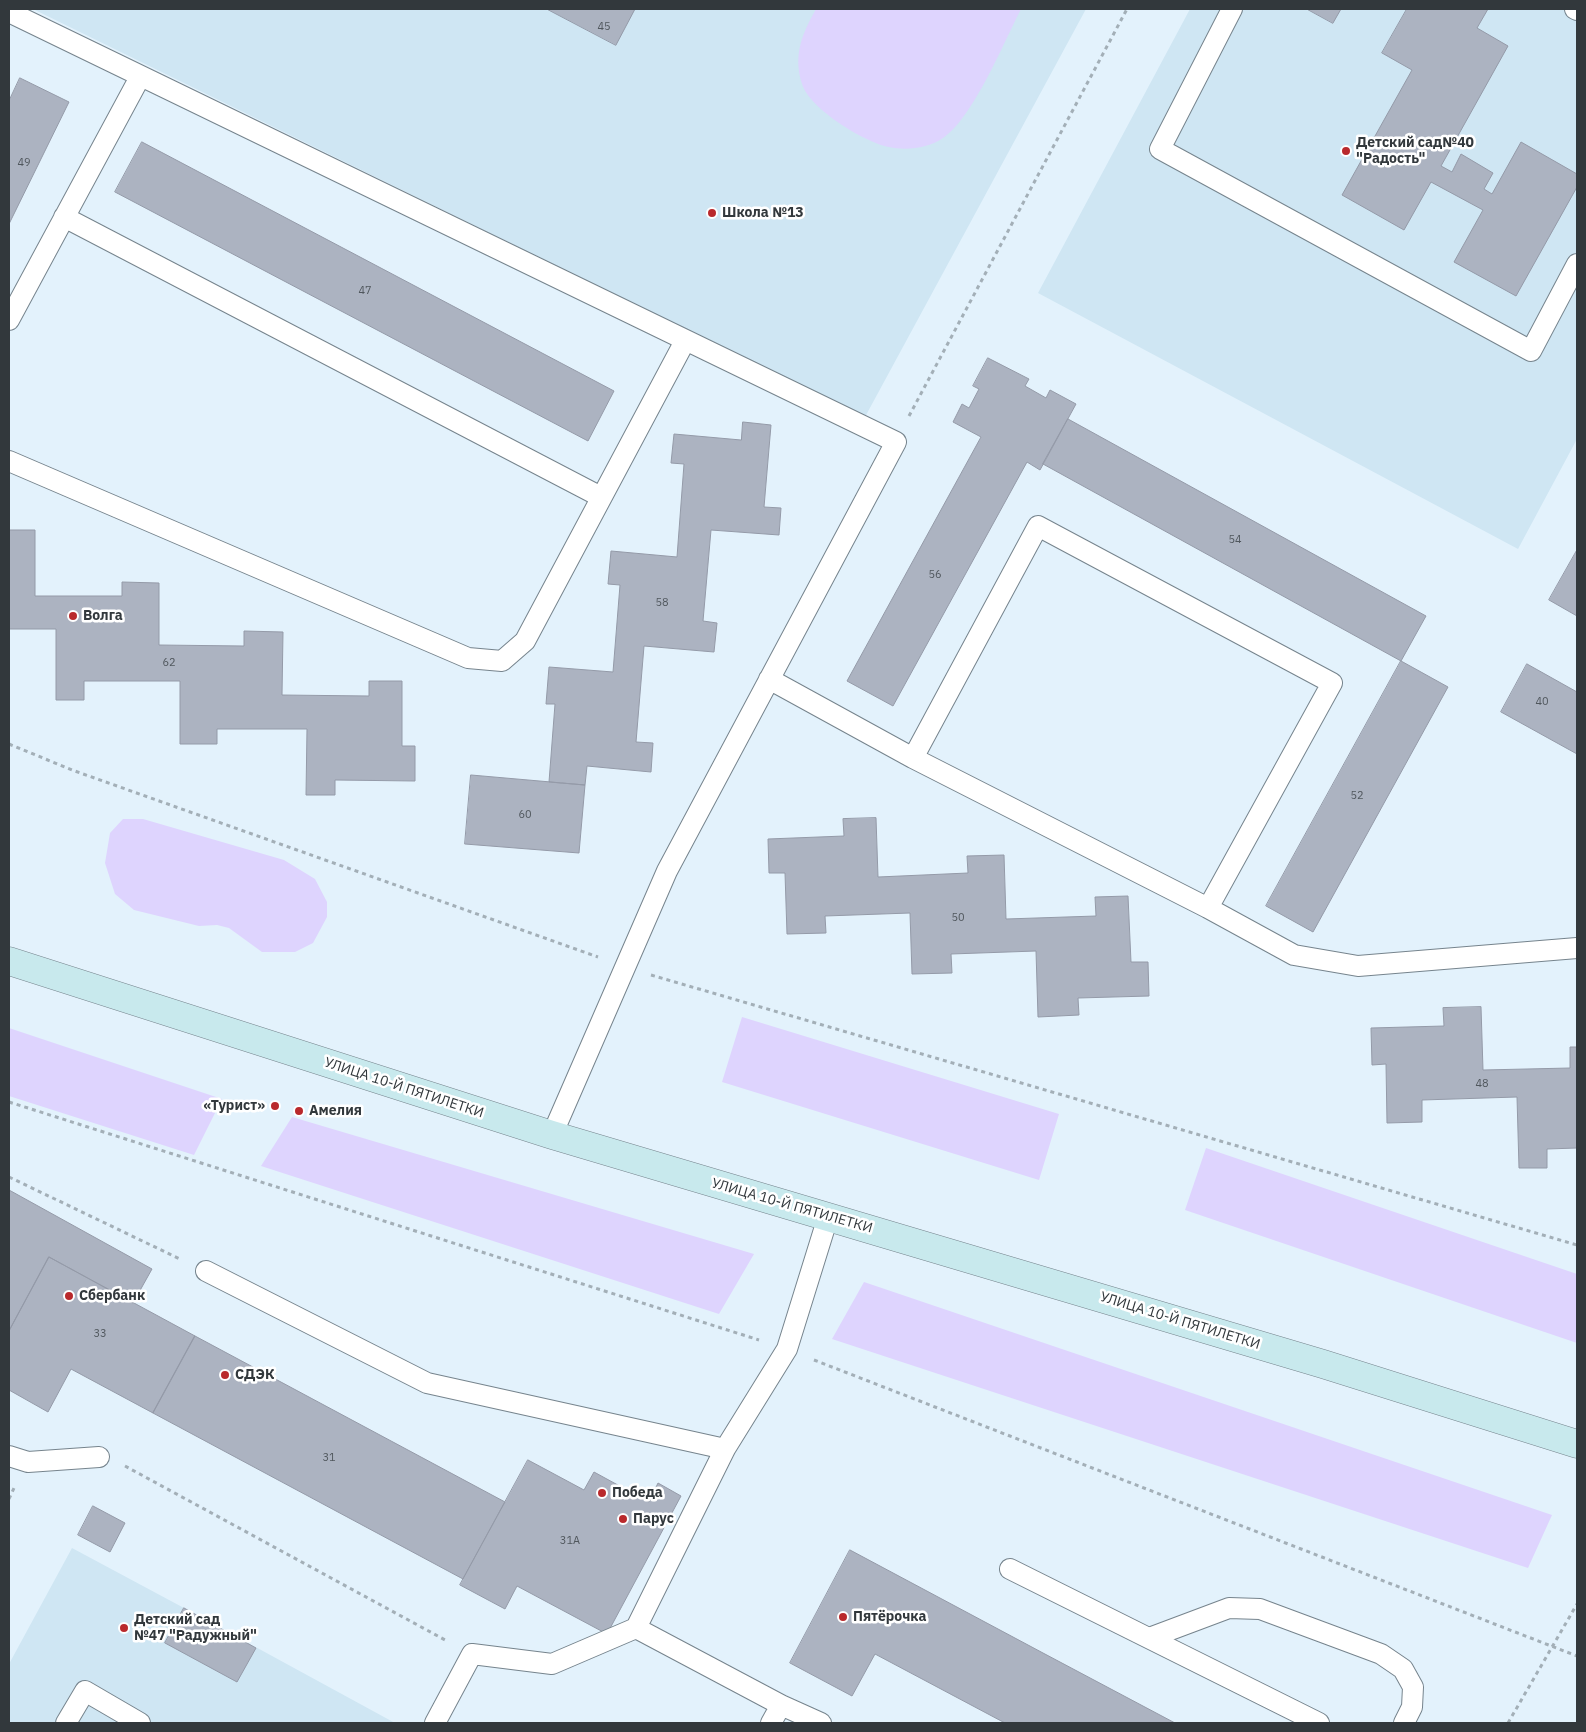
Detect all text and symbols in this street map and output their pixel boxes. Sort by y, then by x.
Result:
house number: 45 [597,20,611,34]
place label: Детский сад№40 "Радость" [1356,135,1474,168]
marker: Детский сад№40 "Радость" [1340,145,1352,157]
house number: 49 [17,156,31,170]
place label: Школа №13 [722,205,804,221]
marker: Школа №13 [706,207,718,219]
house number: 47 [358,284,372,298]
house number: 54 [1228,533,1242,547]
house number: 56 [928,568,942,582]
house number: 58 [655,596,669,610]
place label: Волга [83,608,123,624]
marker: Волга [67,610,79,622]
house number: 62 [162,656,176,670]
house number: 40 [1535,695,1549,709]
house number: 52 [1350,789,1364,803]
house number: 60 [518,808,532,822]
house number: 50 [951,911,965,925]
street label: УЛИЦА 10-Й ПЯТИЛЕТКИ [322,1054,486,1122]
house number: 48 [1475,1077,1489,1091]
place label: «Турист» [203,1098,265,1114]
marker: «Турист» [269,1100,281,1112]
place label: Амелия [309,1103,362,1119]
marker: Амелия [293,1105,305,1117]
street label: УЛИЦА 10-Й ПЯТИЛЕТКИ [710,1175,874,1237]
place label: Сбербанк [79,1288,145,1304]
street label: УЛИЦА 10-Й ПЯТИЛЕТКИ [1098,1289,1262,1353]
marker: Сбербанк [63,1290,75,1302]
house number: 33 [93,1327,107,1341]
place label: СДЭК [235,1367,274,1383]
marker: СДЭК [219,1369,231,1381]
house number: 31 [322,1451,336,1465]
place label: Победа [612,1485,663,1501]
marker: Победа [596,1487,608,1499]
place label: Парус [633,1511,674,1527]
marker: Парус [617,1513,629,1525]
house number: 31А [560,1534,580,1548]
place label: Пятёрочка [853,1609,926,1625]
marker: Пятёрочка [837,1611,849,1623]
place label: Детский сад №47 "Радужный" [134,1612,257,1644]
marker: Детский сад №47 "Радужный" [118,1622,130,1634]

